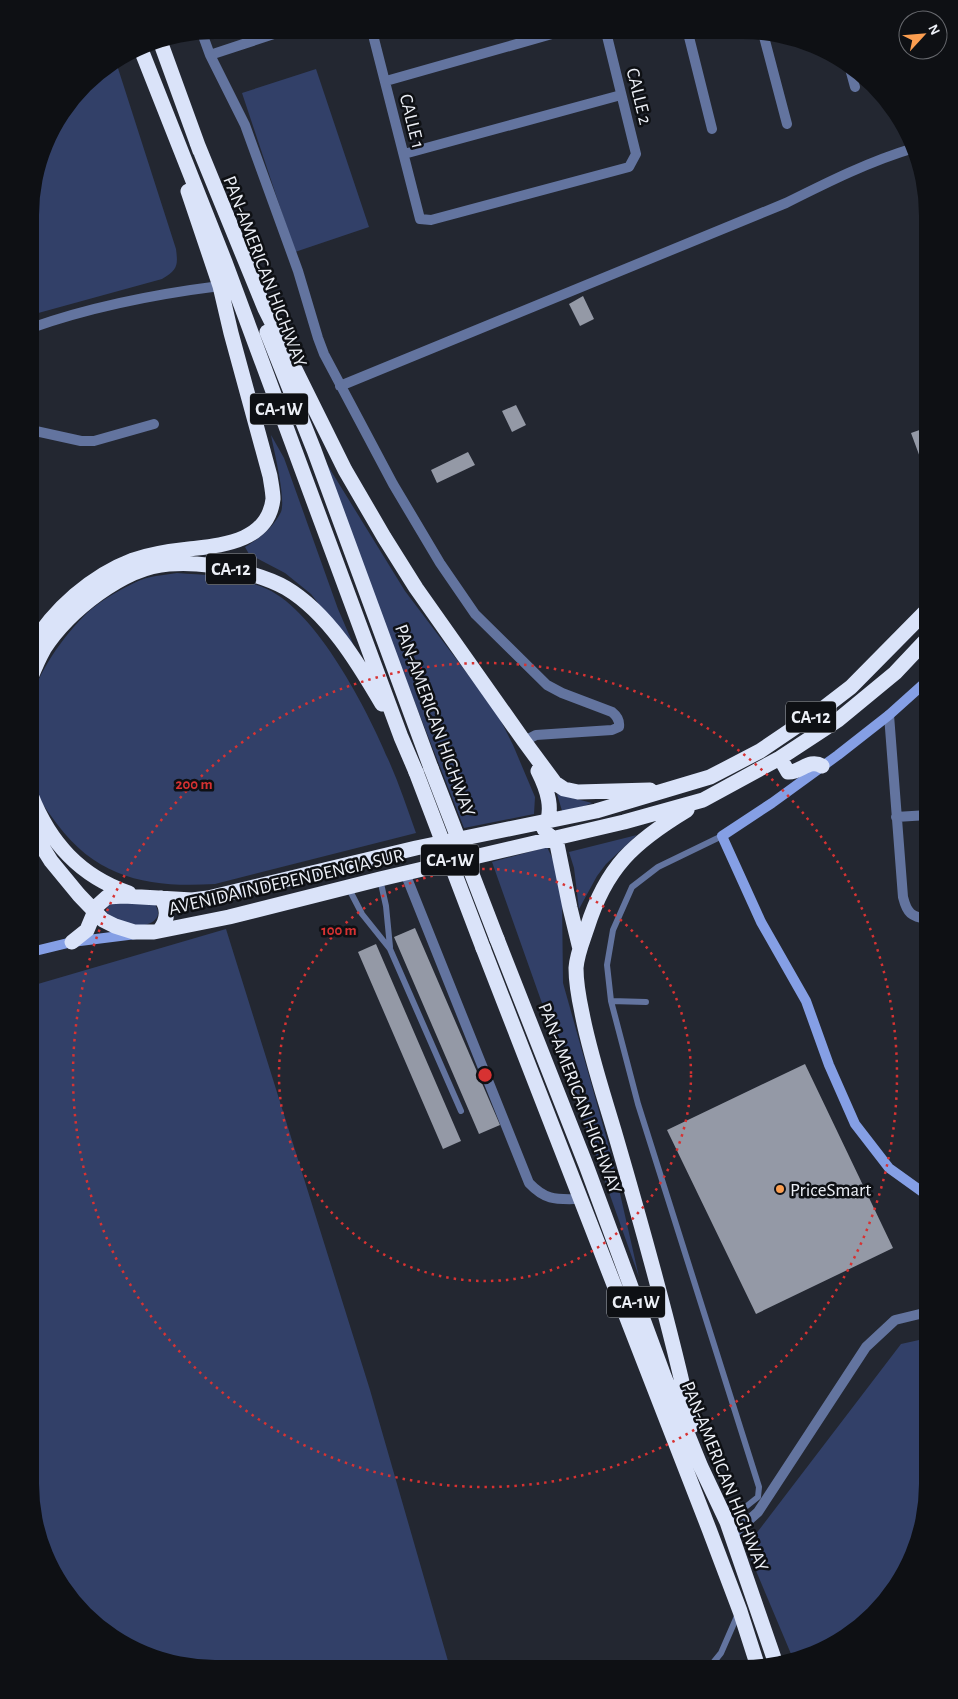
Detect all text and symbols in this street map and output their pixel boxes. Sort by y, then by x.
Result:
north arrow [898,10,948,60]
text: N [925,22,942,37]
street label: CALLE 2 [622,66,655,127]
street label: CALLE 1 [396,92,427,151]
street label: PAN-AMERICAN HIGHWAY [219,173,310,370]
road number: CA-1W [250,394,308,424]
road number: CA-12 [206,554,256,584]
street label: PAN-AMERICAN HIGHWAY [391,622,478,819]
road number: CA-12 [786,702,836,732]
text: 200 m [175,777,213,792]
road number: CA-1W [421,844,479,876]
street label: AVENIDA INDEPENDENCIA SUR [167,846,406,919]
text: 100 m [321,923,357,938]
street label: PAN-AMERICAN HIGHWAY [534,1000,625,1197]
centre of rings [476,1066,494,1084]
place label: PriceSmart [790,1181,871,1200]
marker: PriceSmart [774,1183,786,1195]
road number: CA-1W [607,1286,665,1318]
street label: PAN-AMERICAN HIGHWAY [678,1379,771,1574]

